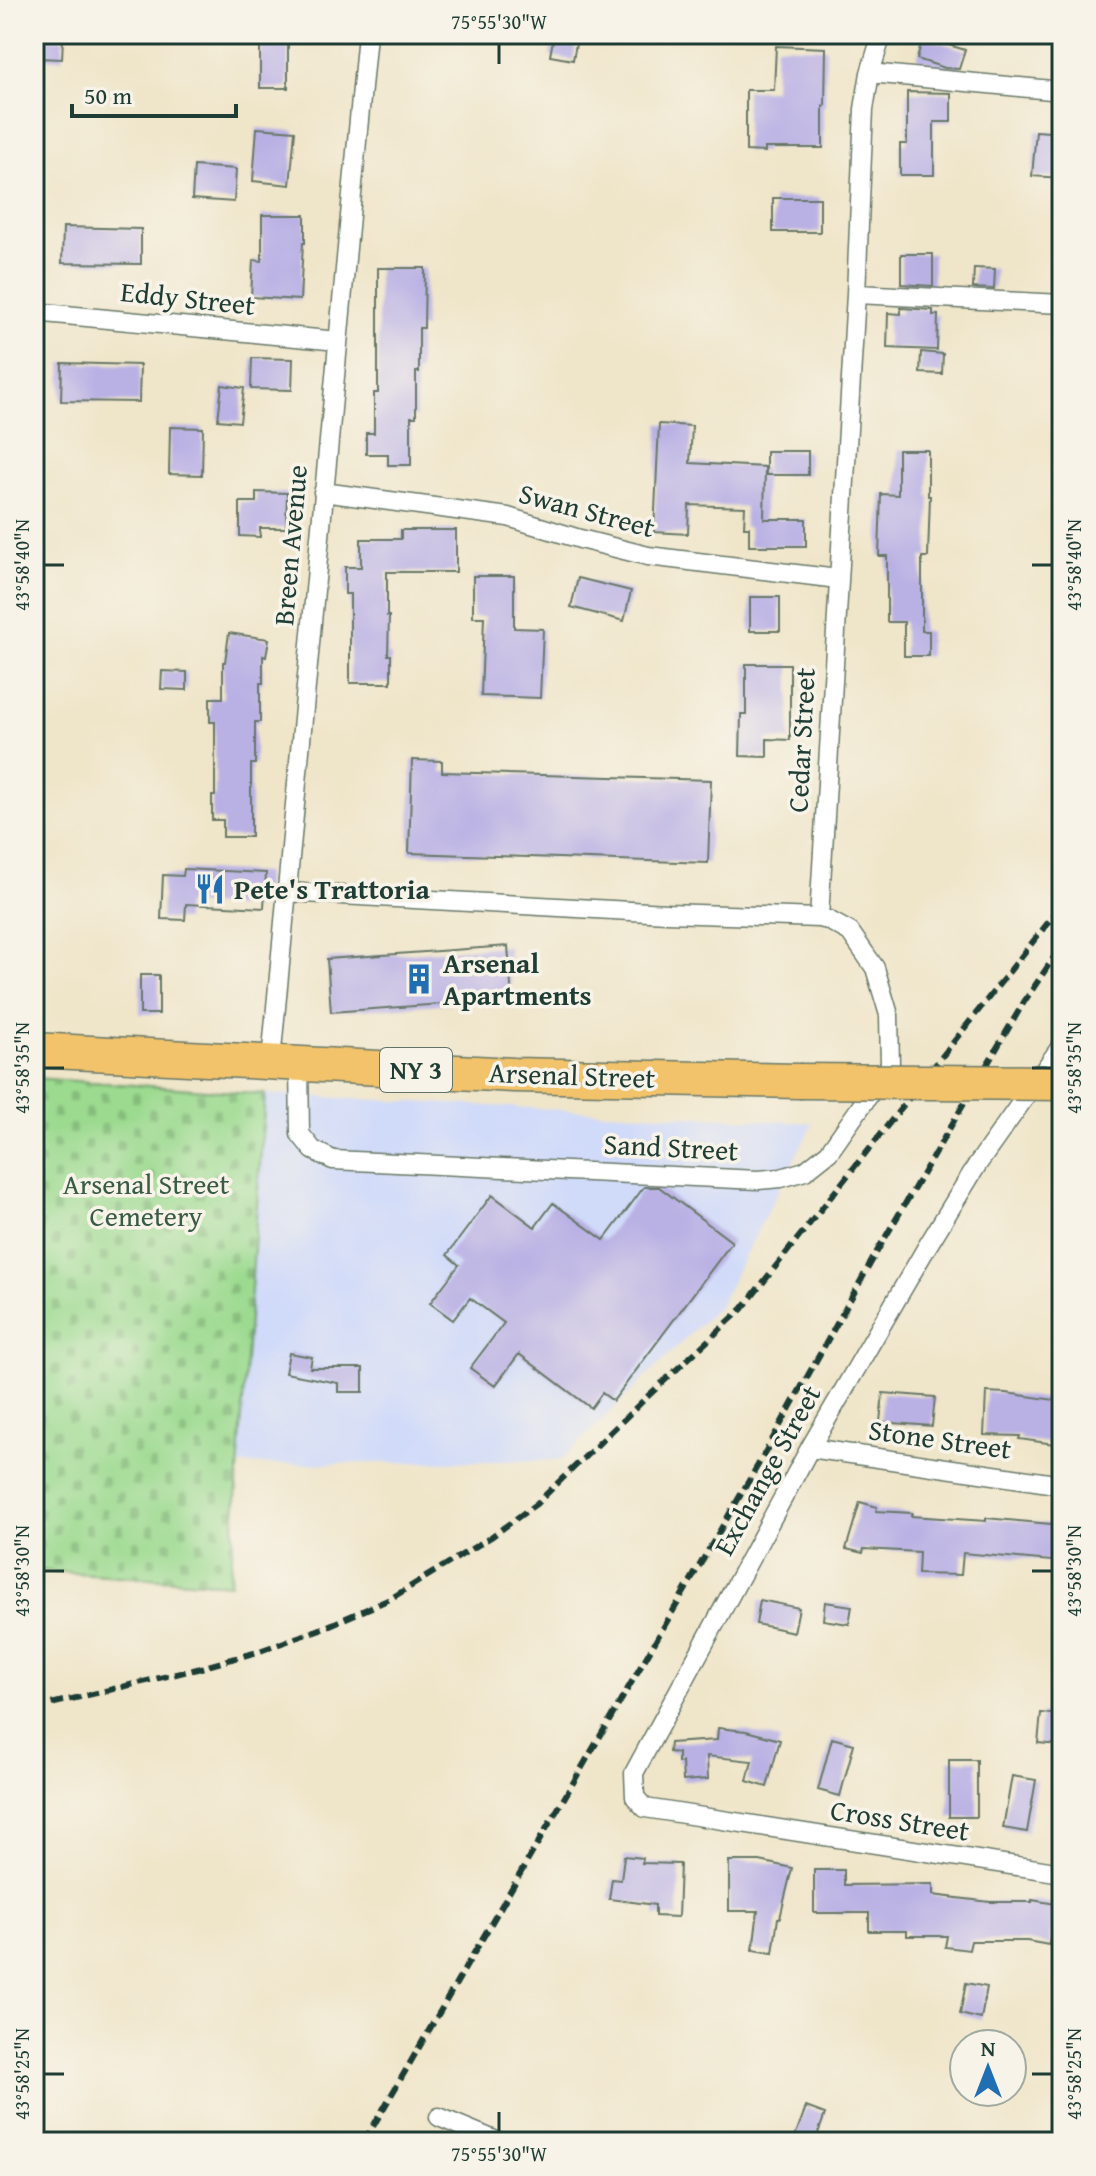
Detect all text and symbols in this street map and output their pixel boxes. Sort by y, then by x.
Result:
text: 75°55'30"W [451,7,547,36]
scale bar [72,68,236,118]
text: 50 m [84,78,132,113]
street label: Eddy Street [119,270,257,325]
street label: Breen Avenue [262,463,317,627]
street label: Swan Street [515,472,660,547]
text: 43°58'40"N [7,519,36,611]
text: 43°58'40"N [1059,519,1088,611]
street label: Cedar Street [776,666,825,813]
place label: Pete's Trattoria [234,868,431,909]
restaurant icon: Pete's Trattoria [193,872,227,906]
place label: Arsenal Apartments [443,942,592,1015]
building icon: Arsenal Apartments [402,962,436,996]
text: 43°58'35"N [7,1022,36,1114]
text: 43°58'35"N [1059,1022,1088,1114]
road number: NY 3 [380,1048,452,1092]
street label: Arsenal Street [488,1051,656,1098]
street label: Sand Street [603,1123,739,1170]
park label: Arsenal Street Cemetery [63,1163,229,1236]
street label: Exchange Street [703,1377,830,1562]
street label: Stone Street [866,1408,1014,1469]
text: 43°58'30"N [7,1525,36,1617]
text: 43°58'30"N [1059,1525,1088,1617]
street label: Cross Street [828,1788,972,1851]
text: 43°58'25"N [7,2028,36,2120]
north arrow [948,2028,1028,2108]
text: 43°58'25"N [1059,2028,1088,2120]
text: N [981,2032,996,2064]
text: 75°55'30"W [451,2139,547,2168]

